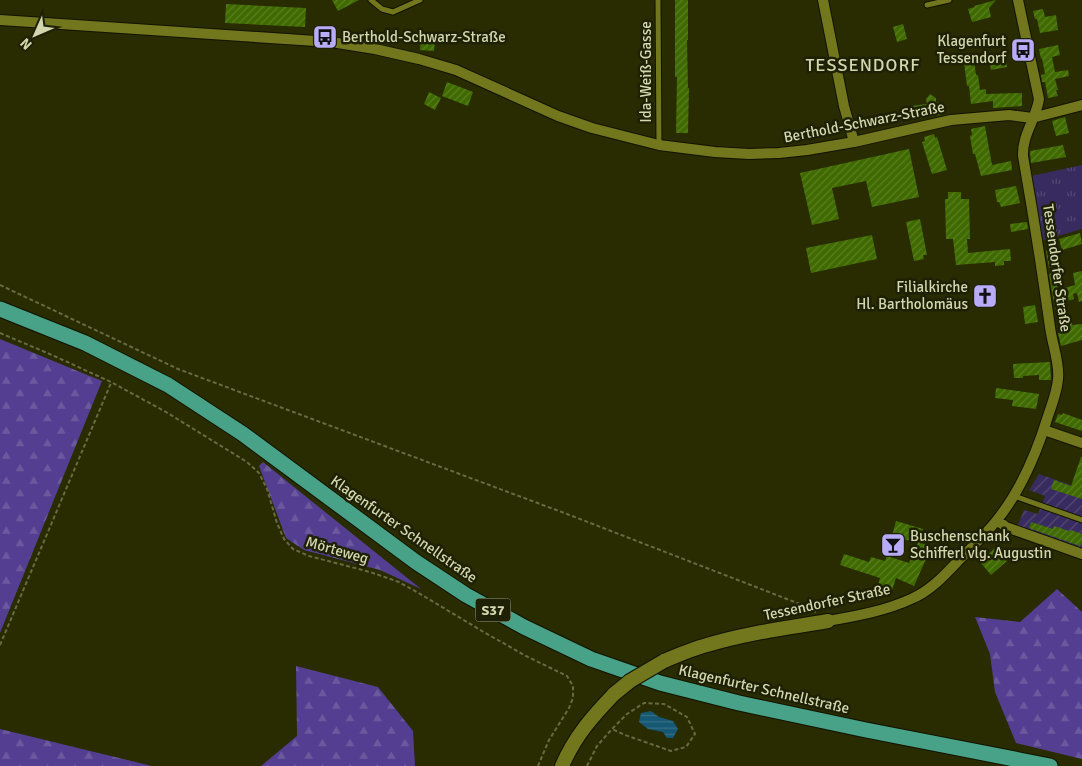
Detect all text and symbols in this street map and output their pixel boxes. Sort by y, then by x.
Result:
north arrow [10,10,60,60]
street label: Ida-Weiß-Gasse [637,21,655,123]
bus stop icon: Berthold-Schwarz-Straße [312,24,338,50]
place label: Berthold-Schwarz-Straße [342,28,506,46]
place label: Klagenfurt Tessendorf [937,32,1007,67]
text: N [17,34,36,53]
bus stop icon: Klagenfurt Tessendorf [1010,37,1036,63]
district label: TESSENDORF [805,54,921,76]
street label: Berthold-Schwarz-Straße [782,98,946,146]
street label: Tessendorfer Straße [1039,203,1075,333]
place label: Filialkirche Hl. Bartholomäus [856,278,968,313]
church icon: Filialkirche Hl. Bartholomäus [972,283,998,309]
street label: Klagenfurter Schnellstraße [327,472,481,586]
place label: Buschenschank Schifferl vlg. Augustin [910,527,1052,562]
street label: Mörteweg [304,532,370,568]
bar icon: Buschenschank Schifferl vlg. Augustin [880,532,906,558]
street label: Tessendorfer Straße [762,580,892,624]
road number: S37 [476,598,510,622]
street label: Klagenfurter Schnellstraße [677,661,851,717]

